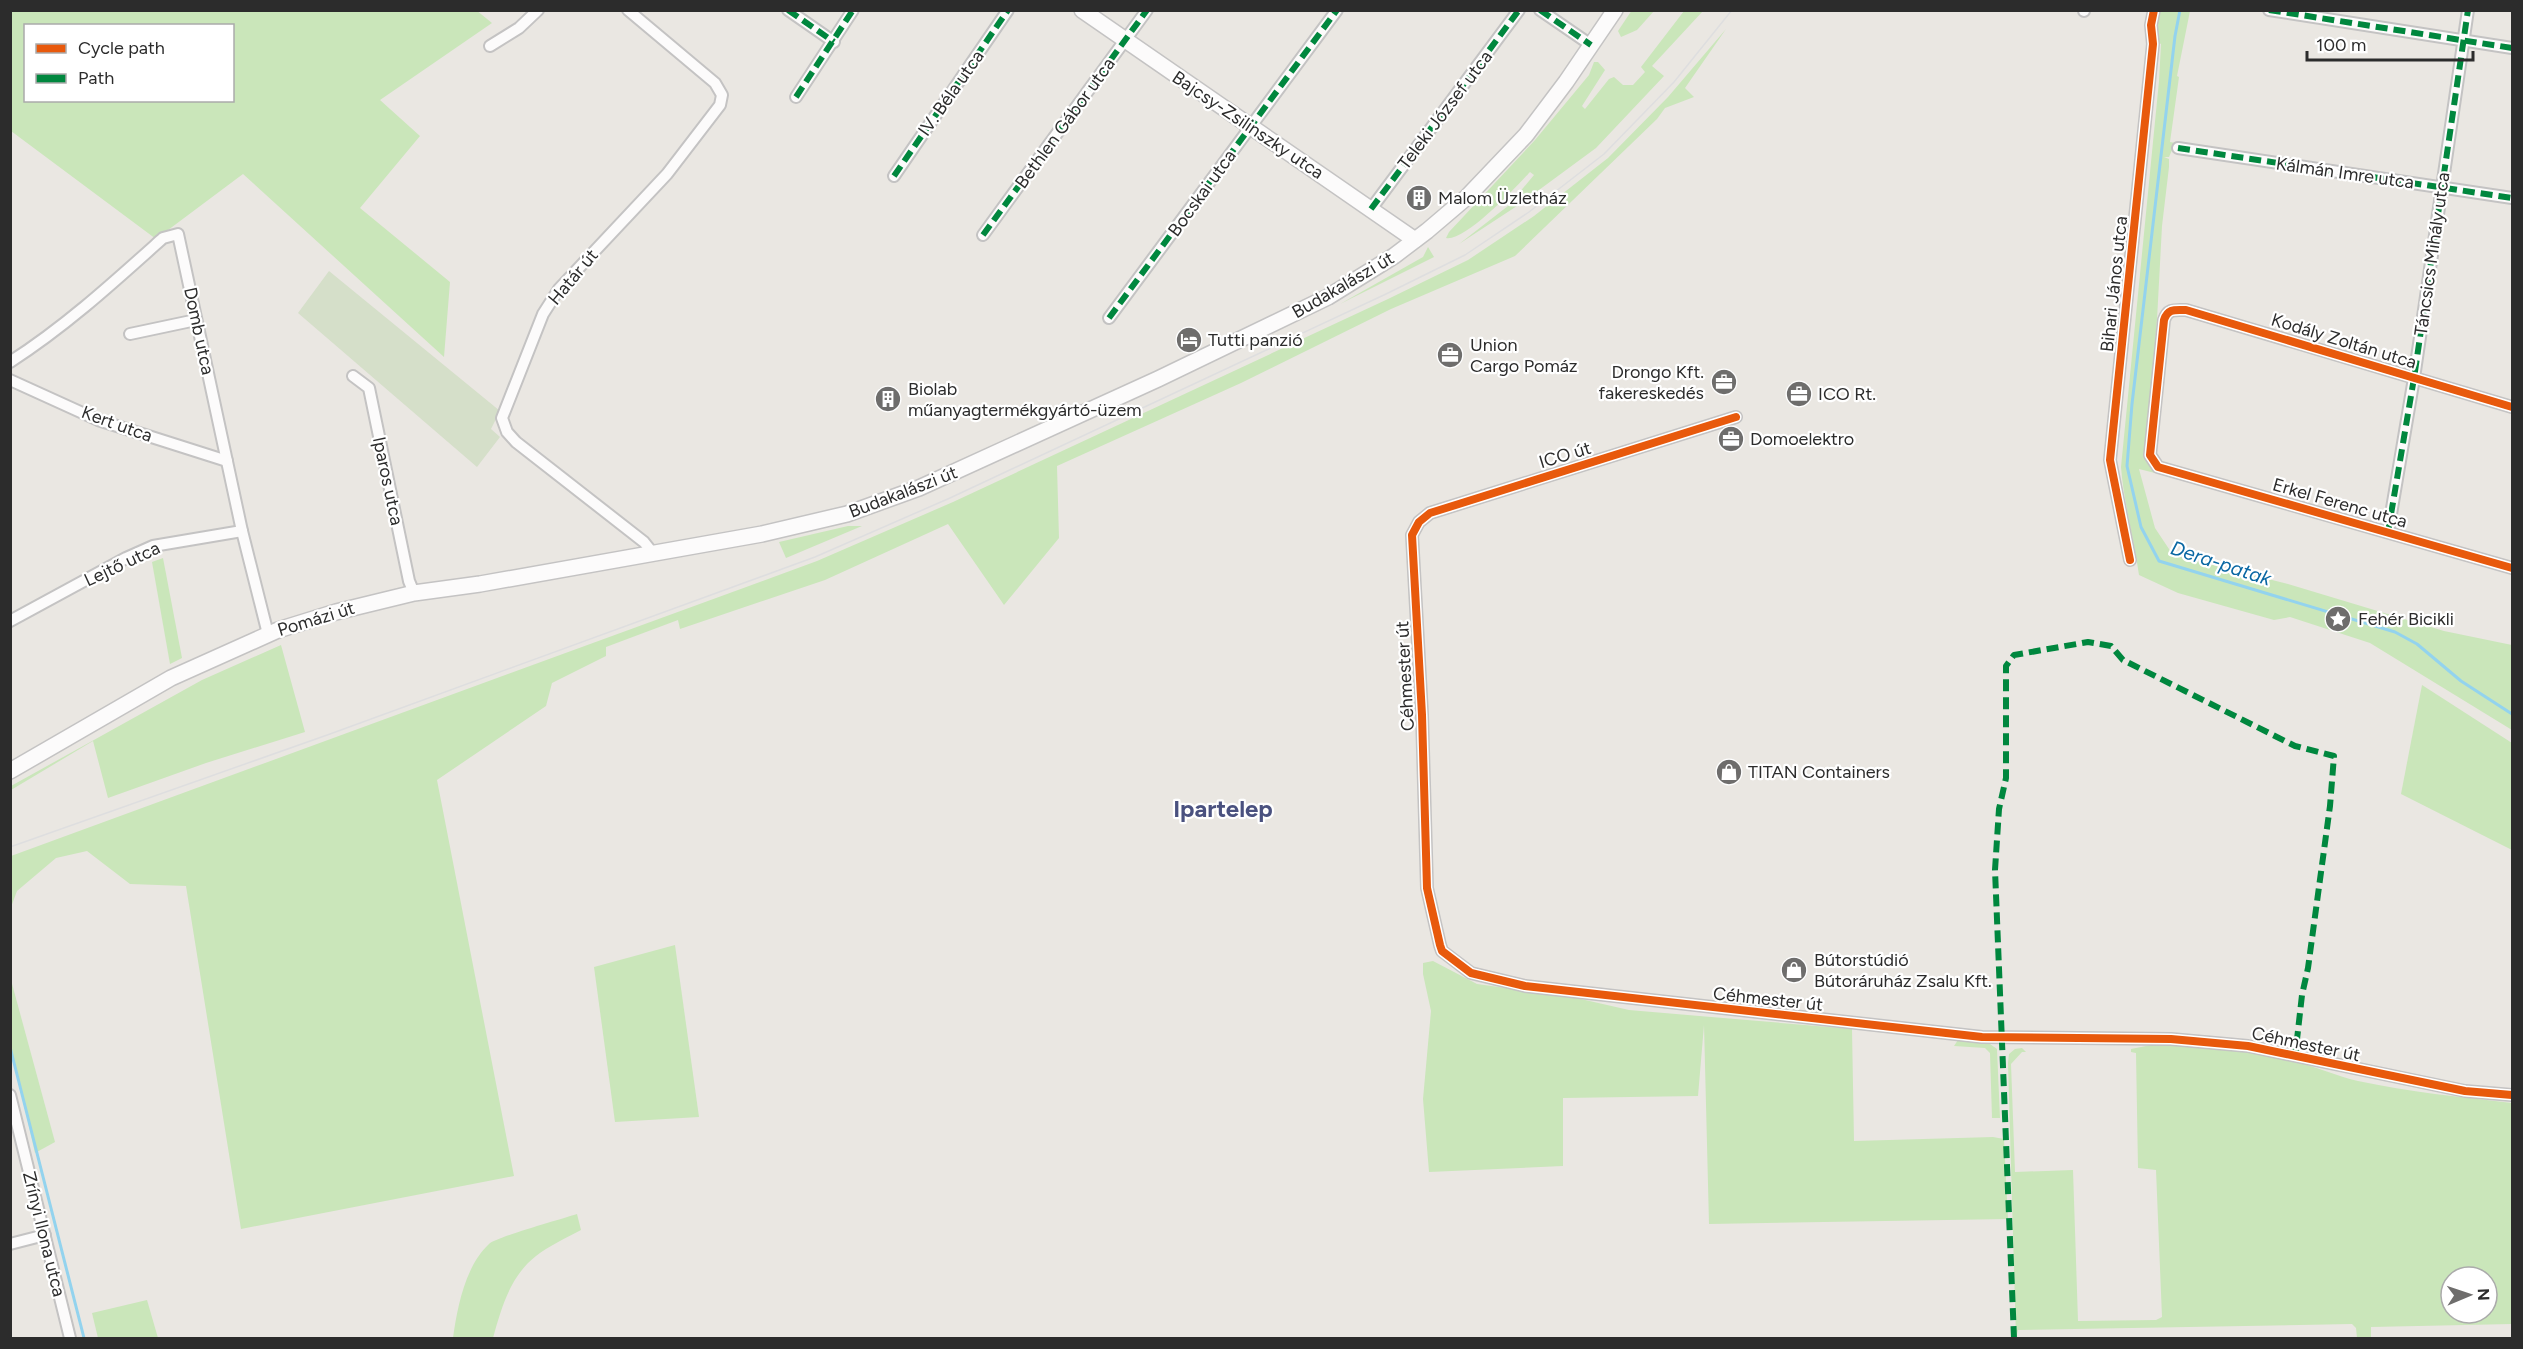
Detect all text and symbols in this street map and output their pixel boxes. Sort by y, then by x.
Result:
legend [24,24,234,102]
scale bar [2307,24,2474,62]
text: 100 m [2316,34,2366,56]
text: Cycle path [78,37,165,59]
street label: IV. Béla utca [913,46,989,140]
street label: Teleki József utca [1393,46,1497,174]
street label: Bethlen Gábor utca [1010,53,1120,193]
street label: Bajcsy-Zsilinszky utca [1168,66,1328,184]
text: Path [78,67,114,89]
street label: Bocskai utca [1163,145,1241,241]
street label: Kálmán Imre utca [2275,152,2415,194]
street label: Táncsics Mihály utca [2410,171,2454,337]
building icon: Malom Üzletház [1404,183,1434,213]
place label: Malom Üzletház [1438,187,1567,209]
street label: Bihari János utca [2096,215,2132,353]
street label: Határ út [543,245,603,309]
street label: Budakalászi út [1288,247,1398,323]
street label: Domb utca [179,285,219,377]
street label: Kodály Zoltán utca [2269,308,2419,374]
hotel icon: Tutti panzió [1174,325,1204,355]
place label: Tutti panzió [1208,329,1303,351]
place label: Union Cargo Pomáz [1470,334,1578,377]
office icon: Union Cargo Pomáz [1435,340,1465,370]
place label: Drongo Kft. fakereskedés [1598,361,1704,404]
office icon: Drongo Kft. fakereskedés [1709,367,1739,397]
place label: Biolab műanyagtermékgyártó-üzem [908,378,1142,421]
office icon: ICO Rt. [1784,379,1814,409]
place label: ICO Rt. [1818,383,1876,405]
building icon: Biolab műanyagtermékgyártó-üzem [873,384,903,414]
street label: Kert utca [79,401,155,447]
office icon: Domoelektro [1716,424,1746,454]
place label: Domoelektro [1750,428,1854,450]
street label: Iparos utca [368,435,408,527]
street label: ICO út [1536,437,1594,473]
street label: Budakalászi út [846,461,960,523]
street label: Erkel Ferenc utca [2270,473,2410,533]
water label: Dera-patak [2168,535,2276,591]
street label: Lejtő utca [80,537,164,591]
street label: Pomázi út [275,597,357,641]
place icon: Fehér Bicikli [2323,604,2353,634]
place label: Fehér Bicikli [2358,608,2454,630]
street label: Céhmester út [1391,620,1419,732]
shop icon: TITAN Containers [1714,757,1744,787]
place label: TITAN Containers [1748,761,1890,783]
district label: Ipartelep [1173,794,1273,823]
place label: Bútorstúdió Bútoráruház Zsalu Kft. [1814,949,1992,992]
shop icon: Bútorstúdió Bútoráruház Zsalu Kft. [1779,955,1809,985]
street label: Céhmester út [1712,982,1824,1016]
street label: Céhmester út [2250,1022,2362,1066]
street label: Zrínyi Ilona utca [18,1169,70,1299]
north arrow [2439,1265,2499,1325]
text: N [2474,1288,2493,1301]

